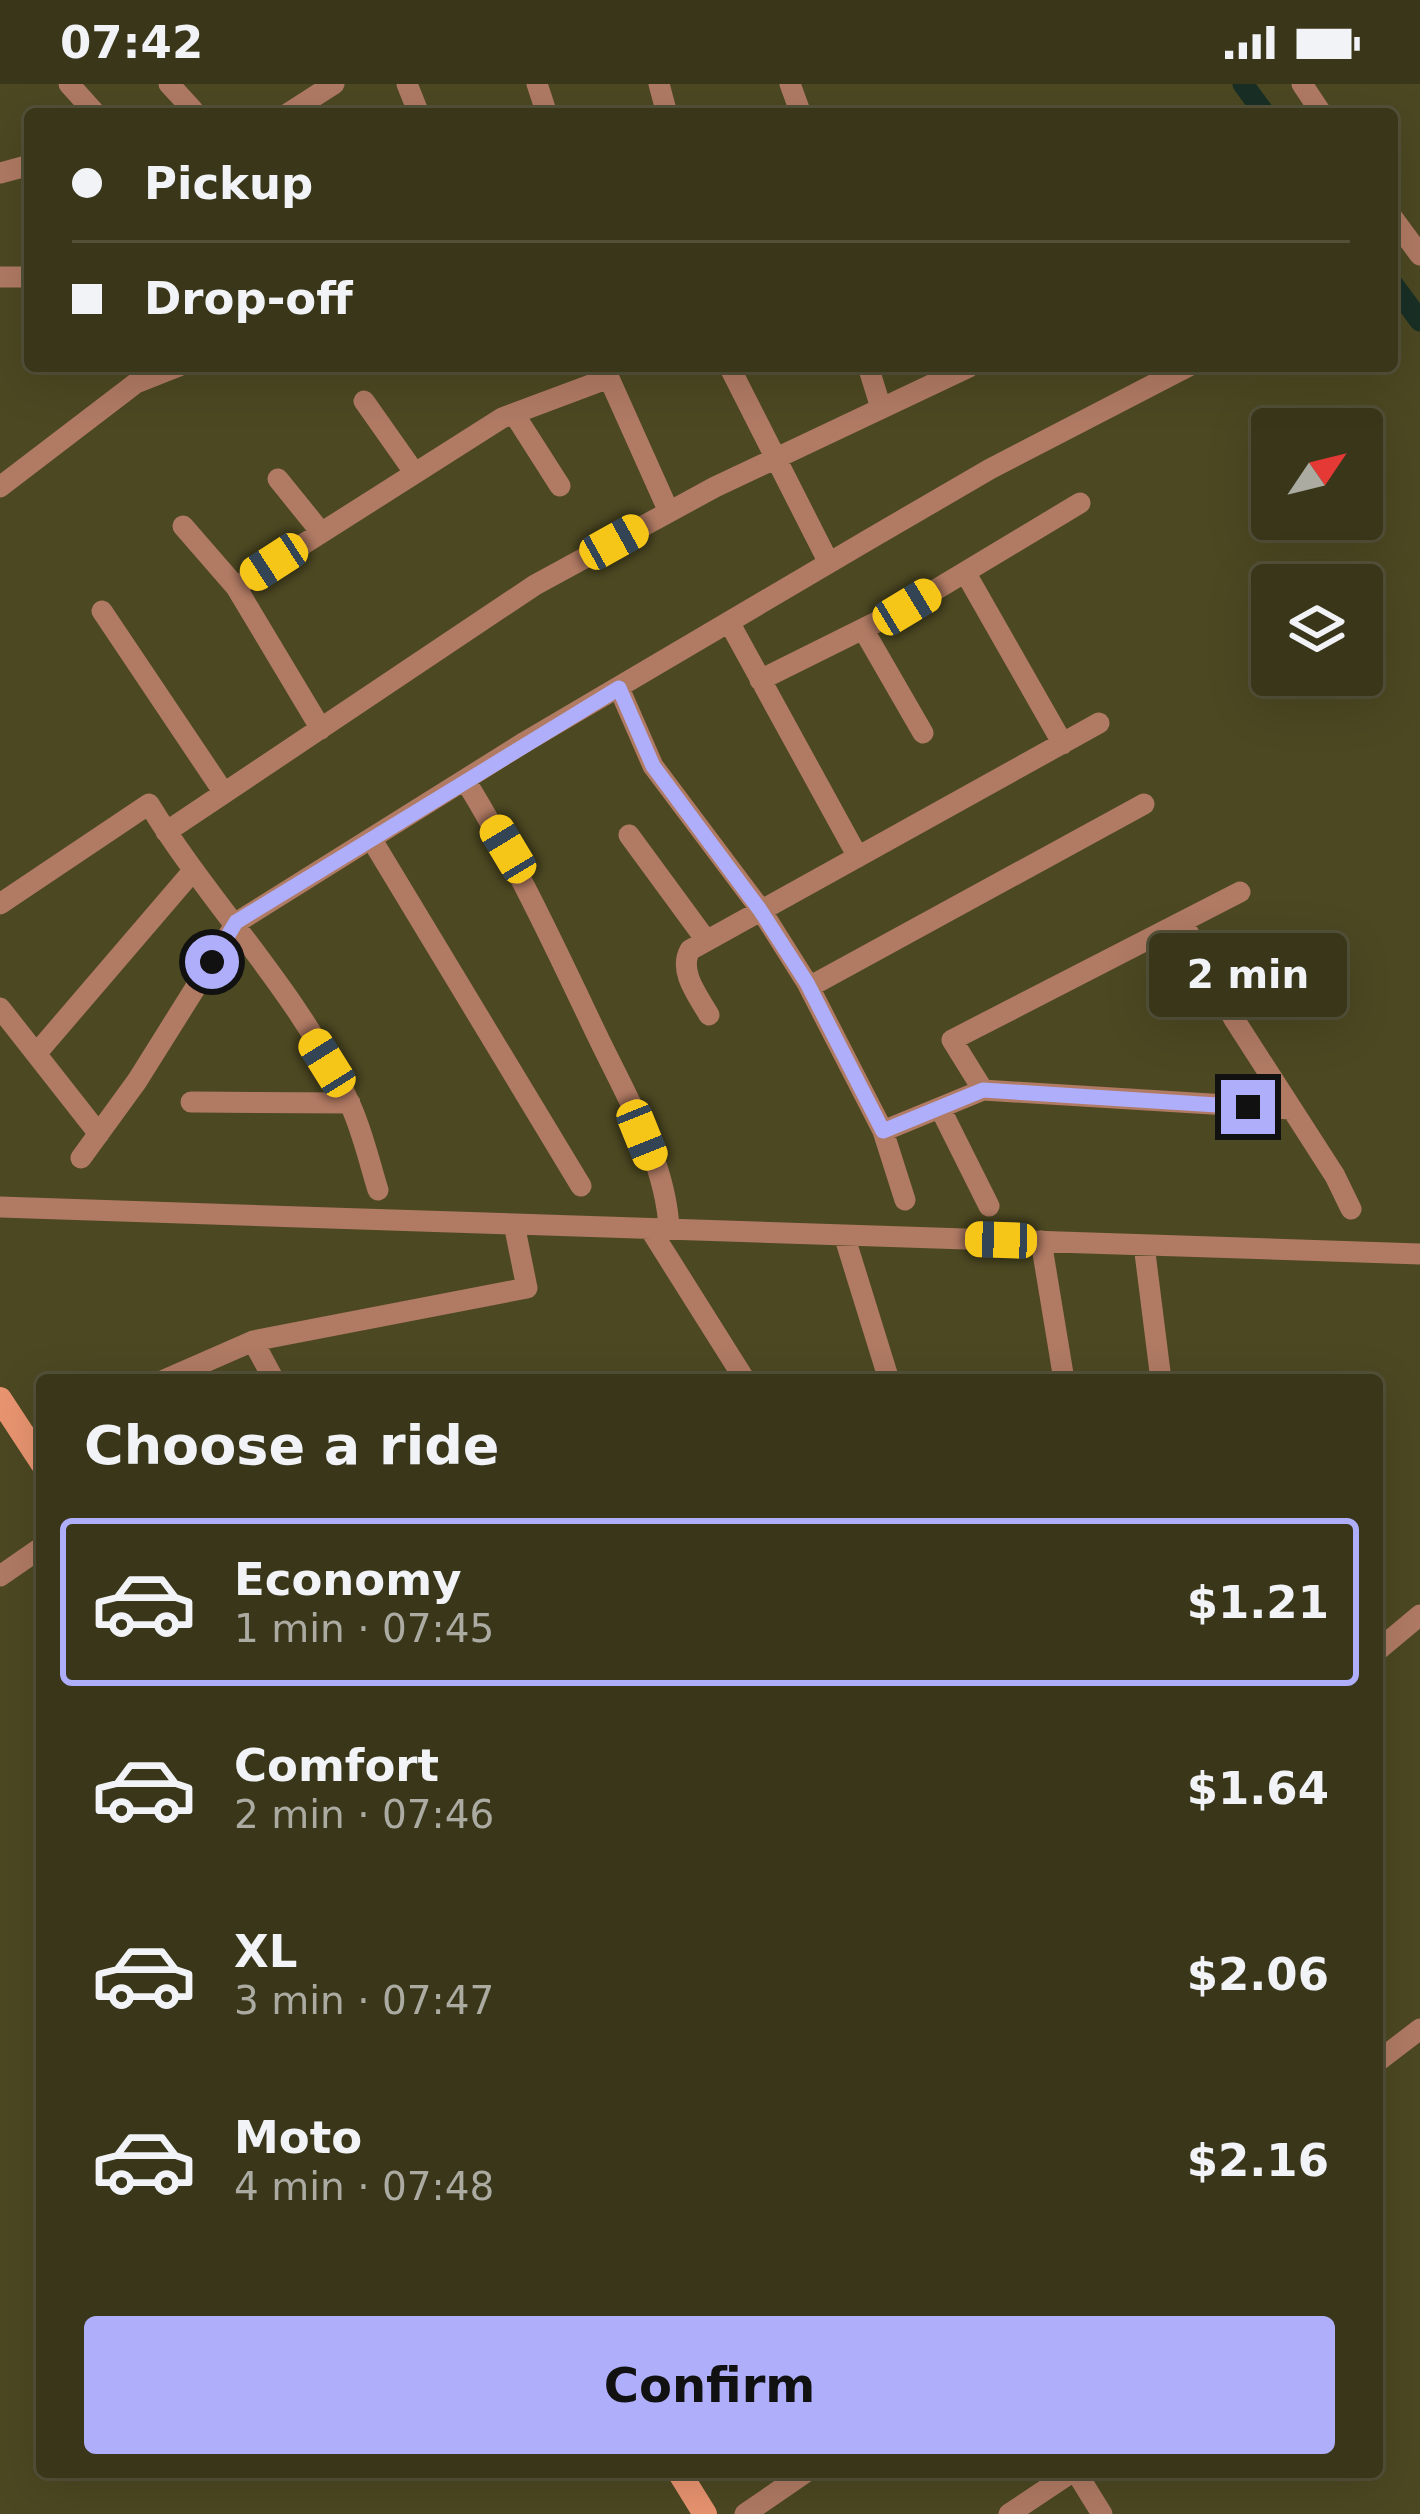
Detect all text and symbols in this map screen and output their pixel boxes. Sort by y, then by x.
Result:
text: 07:42 [60,16,203,69]
text: Pickup [144,157,313,210]
text: Drop-off [144,272,353,325]
north arrow [1251,408,1383,540]
map controls [1251,408,1383,696]
car [574,509,654,575]
car [234,527,314,597]
button: layers [1251,564,1383,696]
car [867,573,947,641]
car [474,809,542,889]
callout: 2 min [1149,933,1347,1017]
route start [185,935,239,989]
text: 2 min [1187,952,1309,997]
car [293,1023,361,1103]
route end [1221,1080,1275,1134]
car [612,1095,672,1175]
car [964,1221,1038,1259]
text: Choose a ride [84,1414,500,1477]
icon: car [90,1548,198,1656]
text: Economy [234,1553,462,1606]
text: $1.21 [1187,1576,1329,1629]
text: 1 min · 07:45 [234,1606,494,1651]
icon: car [90,1734,198,1842]
text: Comfort [234,1739,439,1792]
text: $1.64 [1187,1762,1329,1815]
text: 2 min · 07:46 [234,1792,494,1837]
icon: car [90,1920,198,2028]
text: XL [234,1925,297,1978]
text: $2.06 [1187,1948,1329,2001]
text: 3 min · 07:47 [234,1978,494,2023]
icon: car [90,2106,198,2214]
text: Moto [234,2111,362,2164]
text: $2.16 [1187,2134,1329,2187]
text: 4 min · 07:48 [234,2164,494,2209]
button: Confirm [84,2316,1335,2454]

